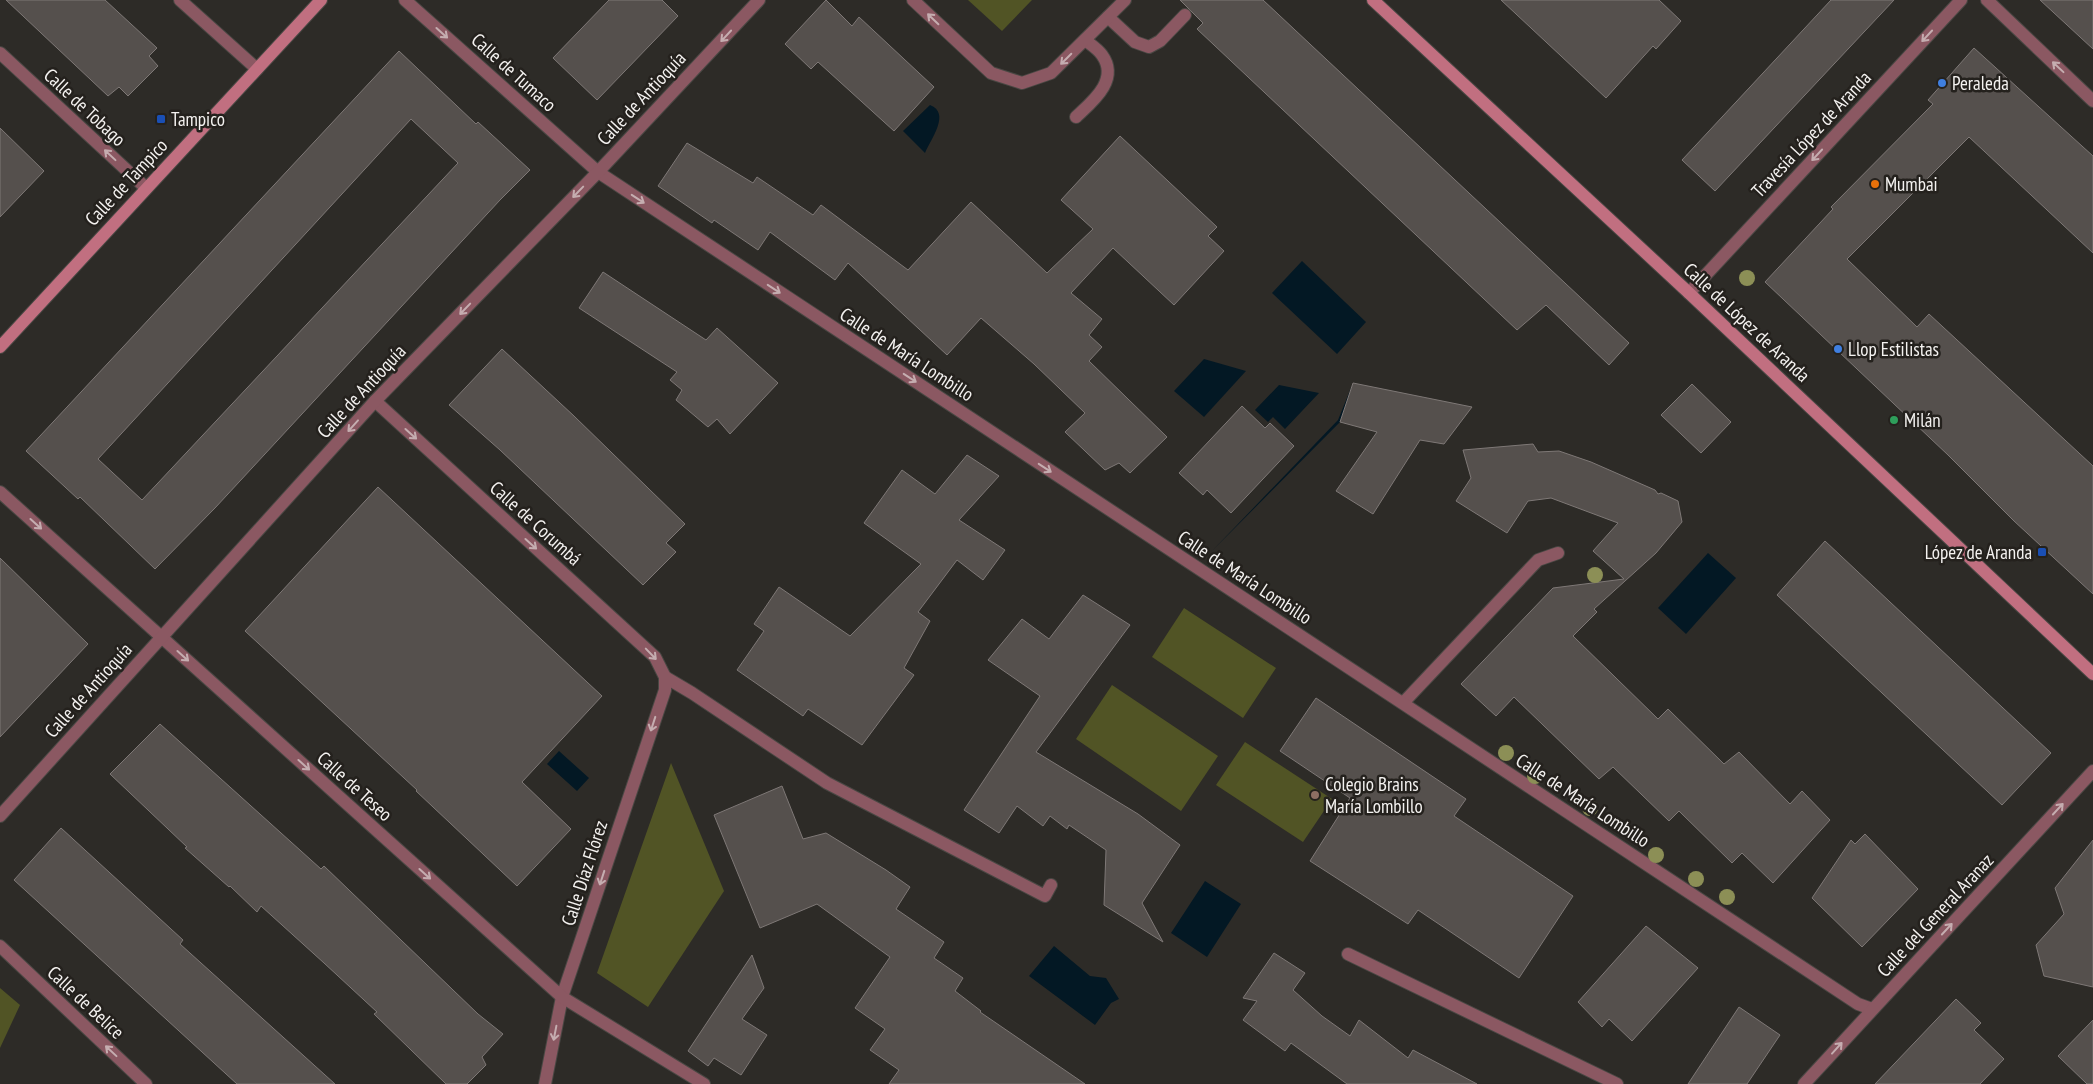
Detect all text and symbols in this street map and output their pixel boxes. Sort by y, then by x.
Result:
one-way arrow [927,13,940,25]
one-way arrow [435,27,448,38]
street label: Calle de Tumaco [467,28,561,116]
one-way arrow [720,29,732,42]
one-way arrow [1921,29,1933,42]
street label: Calle de Antioquía [591,46,691,150]
one-way arrow [1059,53,1072,65]
one-way arrow [2051,61,2064,73]
street label: Calle de Tobago [39,63,131,151]
street label: Travesía López de Aranda [1746,66,1876,202]
place label: Peraleda [1952,71,2009,95]
marker: Peraleda [1936,77,1948,89]
place label: Tampico [171,107,225,131]
marker: Tampico [155,113,167,125]
street label: Calle de Tampico [80,133,172,231]
one-way arrow [103,149,116,161]
one-way arrow [1811,149,1823,161]
place label: Mumbai [1885,172,1938,196]
marker: Mumbai [1869,178,1881,190]
one-way arrow [572,186,584,199]
one-way arrow [631,194,645,204]
street label: Calle de López de Aranda [1679,257,1815,387]
one-way arrow [767,284,781,294]
street label: Calle de María Lombillo [836,302,978,406]
one-way arrow [459,303,471,315]
place label: Llop Estilistas [1848,337,1939,361]
street label: Calle de Antioquía [311,339,411,443]
marker: Llop Estilistas [1832,343,1844,355]
one-way arrow [902,373,916,383]
place label: Milán [1904,408,1941,432]
marker: Milán [1888,414,1900,426]
one-way arrow [347,420,359,433]
one-way arrow [405,428,418,440]
one-way arrow [1038,463,1052,473]
street label: Calle de Corumbá [485,476,587,570]
one-way arrow [30,518,43,530]
street label: Calle de María Lombillo [1174,525,1316,629]
one-way arrow [525,538,538,550]
place label: López de Aranda [1925,540,2032,564]
marker: López de Aranda [2036,546,2048,558]
street label: Calle de Antioquía [39,638,137,742]
one-way arrow [645,648,657,660]
one-way arrow [176,651,189,662]
one-way arrow [648,716,658,732]
street label: Calle de Teseo [312,746,398,826]
street label: Calle de María Lombillo [1512,748,1654,852]
one-way arrow [297,759,310,771]
place label: Colegio Brains María Lombillo [1325,772,1423,818]
marker: Colegio Brains María Lombillo [1309,789,1321,801]
one-way arrow [2052,803,2063,816]
street label: Calle Díaz Flórez [556,817,612,929]
street label: Calle del General Aranaz [1872,848,1998,982]
one-way arrow [418,868,431,880]
one-way arrow [597,870,606,885]
one-way arrow [1941,922,1953,935]
street label: Calle de Belice [43,960,130,1044]
one-way arrow [550,1025,559,1041]
one-way arrow [1831,1042,1843,1054]
one-way arrow [104,1045,117,1057]

